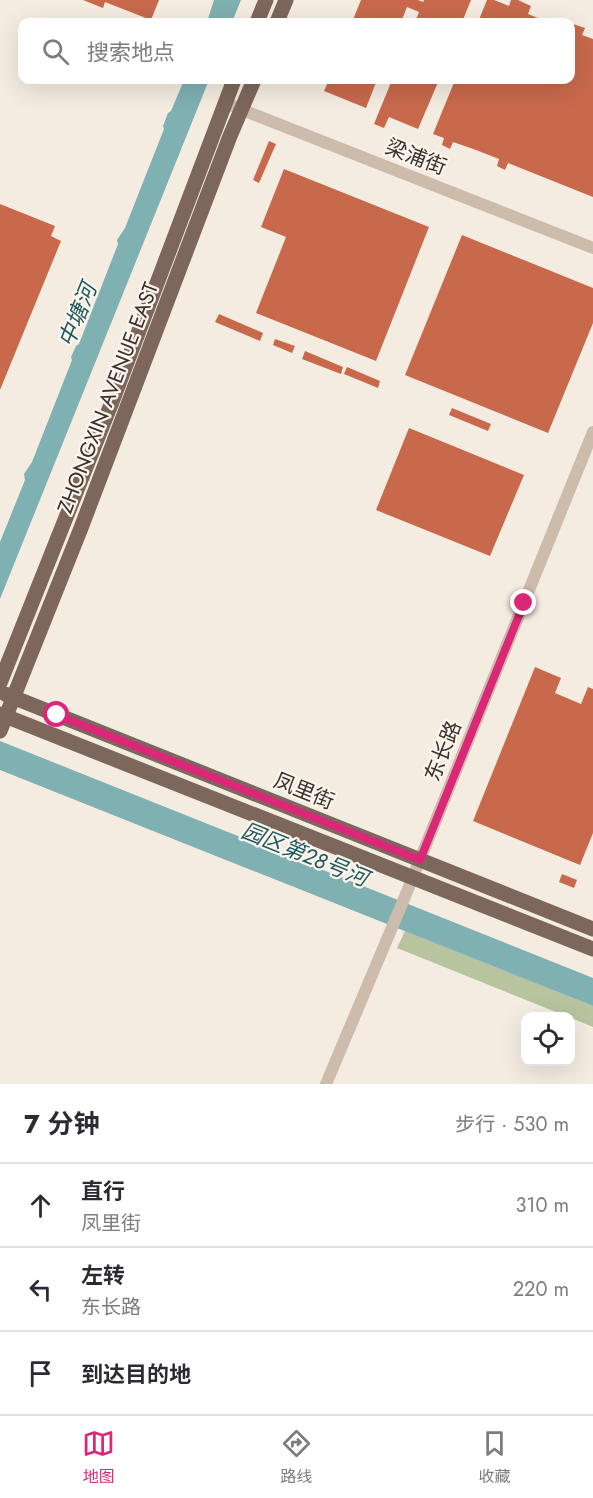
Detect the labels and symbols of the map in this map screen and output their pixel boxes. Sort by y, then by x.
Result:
street label: 梁浦街 [381,132,451,182]
water label: 中塘河 [50,275,106,352]
street label: ZHONGXIN AVENUE EAST [50,278,166,518]
route end [510,589,536,615]
route start [43,701,69,727]
street label: 东长路 [417,716,469,786]
street label: 凤里街 [269,765,339,817]
water label: 园区第28号河 [237,814,377,895]

